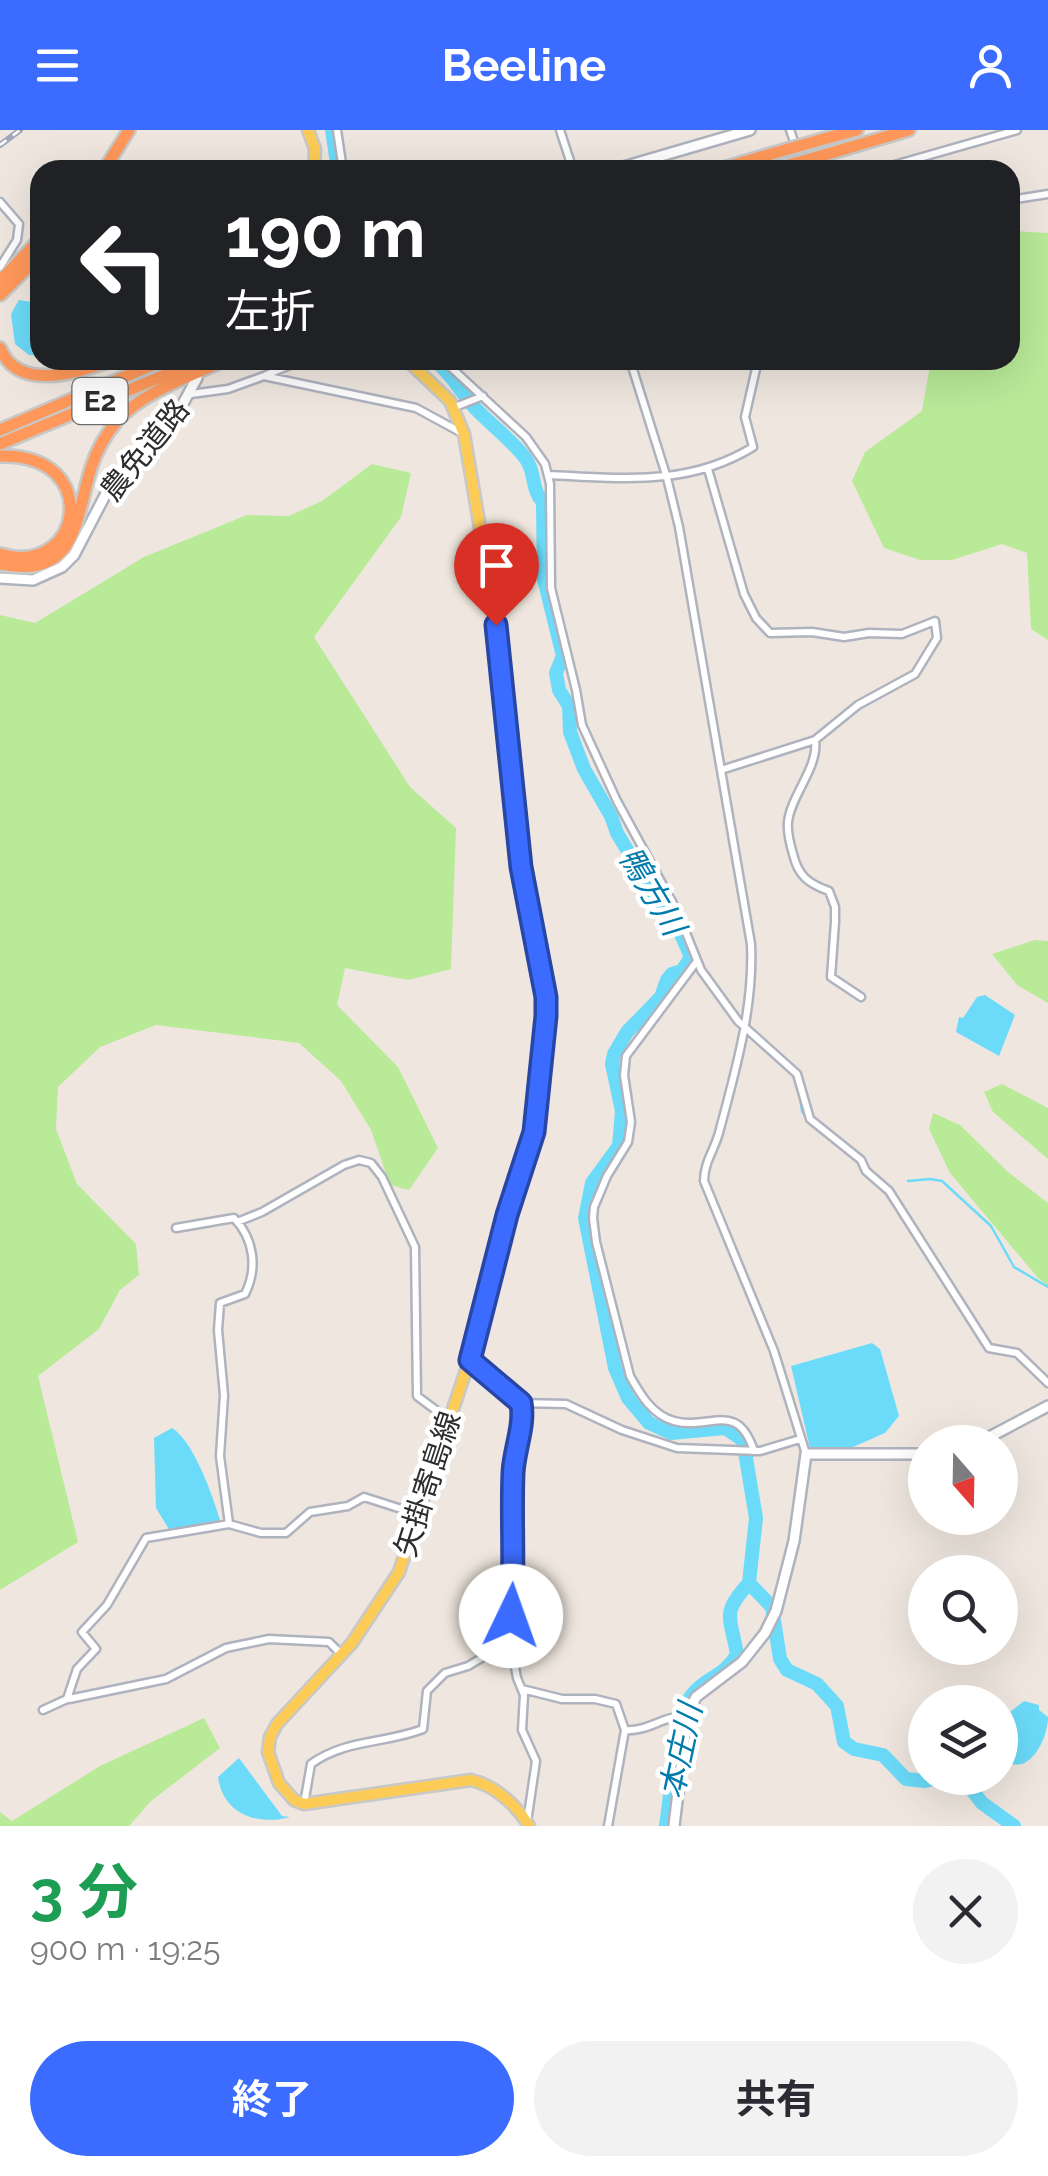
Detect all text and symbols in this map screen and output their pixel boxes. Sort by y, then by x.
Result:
icon: menu [30,38,85,93]
icon: person [963,38,1018,93]
text: Beeline [442,39,606,92]
text: 190 m [225,191,426,273]
icon: left [60,200,190,330]
text: 左折 [225,285,315,338]
road number: E2 [72,378,128,424]
street label: 農免道路 [93,392,196,507]
pin [454,523,539,626]
icon: arrive [469,538,524,593]
water label: 鴨方川 [612,840,695,944]
street label: 矢掛寄島線 [388,1407,467,1561]
north arrow [908,1425,1018,1535]
map controls [908,1425,1018,1795]
button: search [908,1555,1018,1665]
position arrow [459,1564,563,1668]
button: layers [908,1685,1018,1795]
water label: 本庄川 [652,1697,709,1802]
text: 3 分 [30,1857,138,1927]
button: close [913,1859,1018,1964]
text: 900 m · 19:25 [30,1930,220,1967]
button: 終了 [30,2041,514,2156]
button: 共有 [534,2041,1018,2156]

